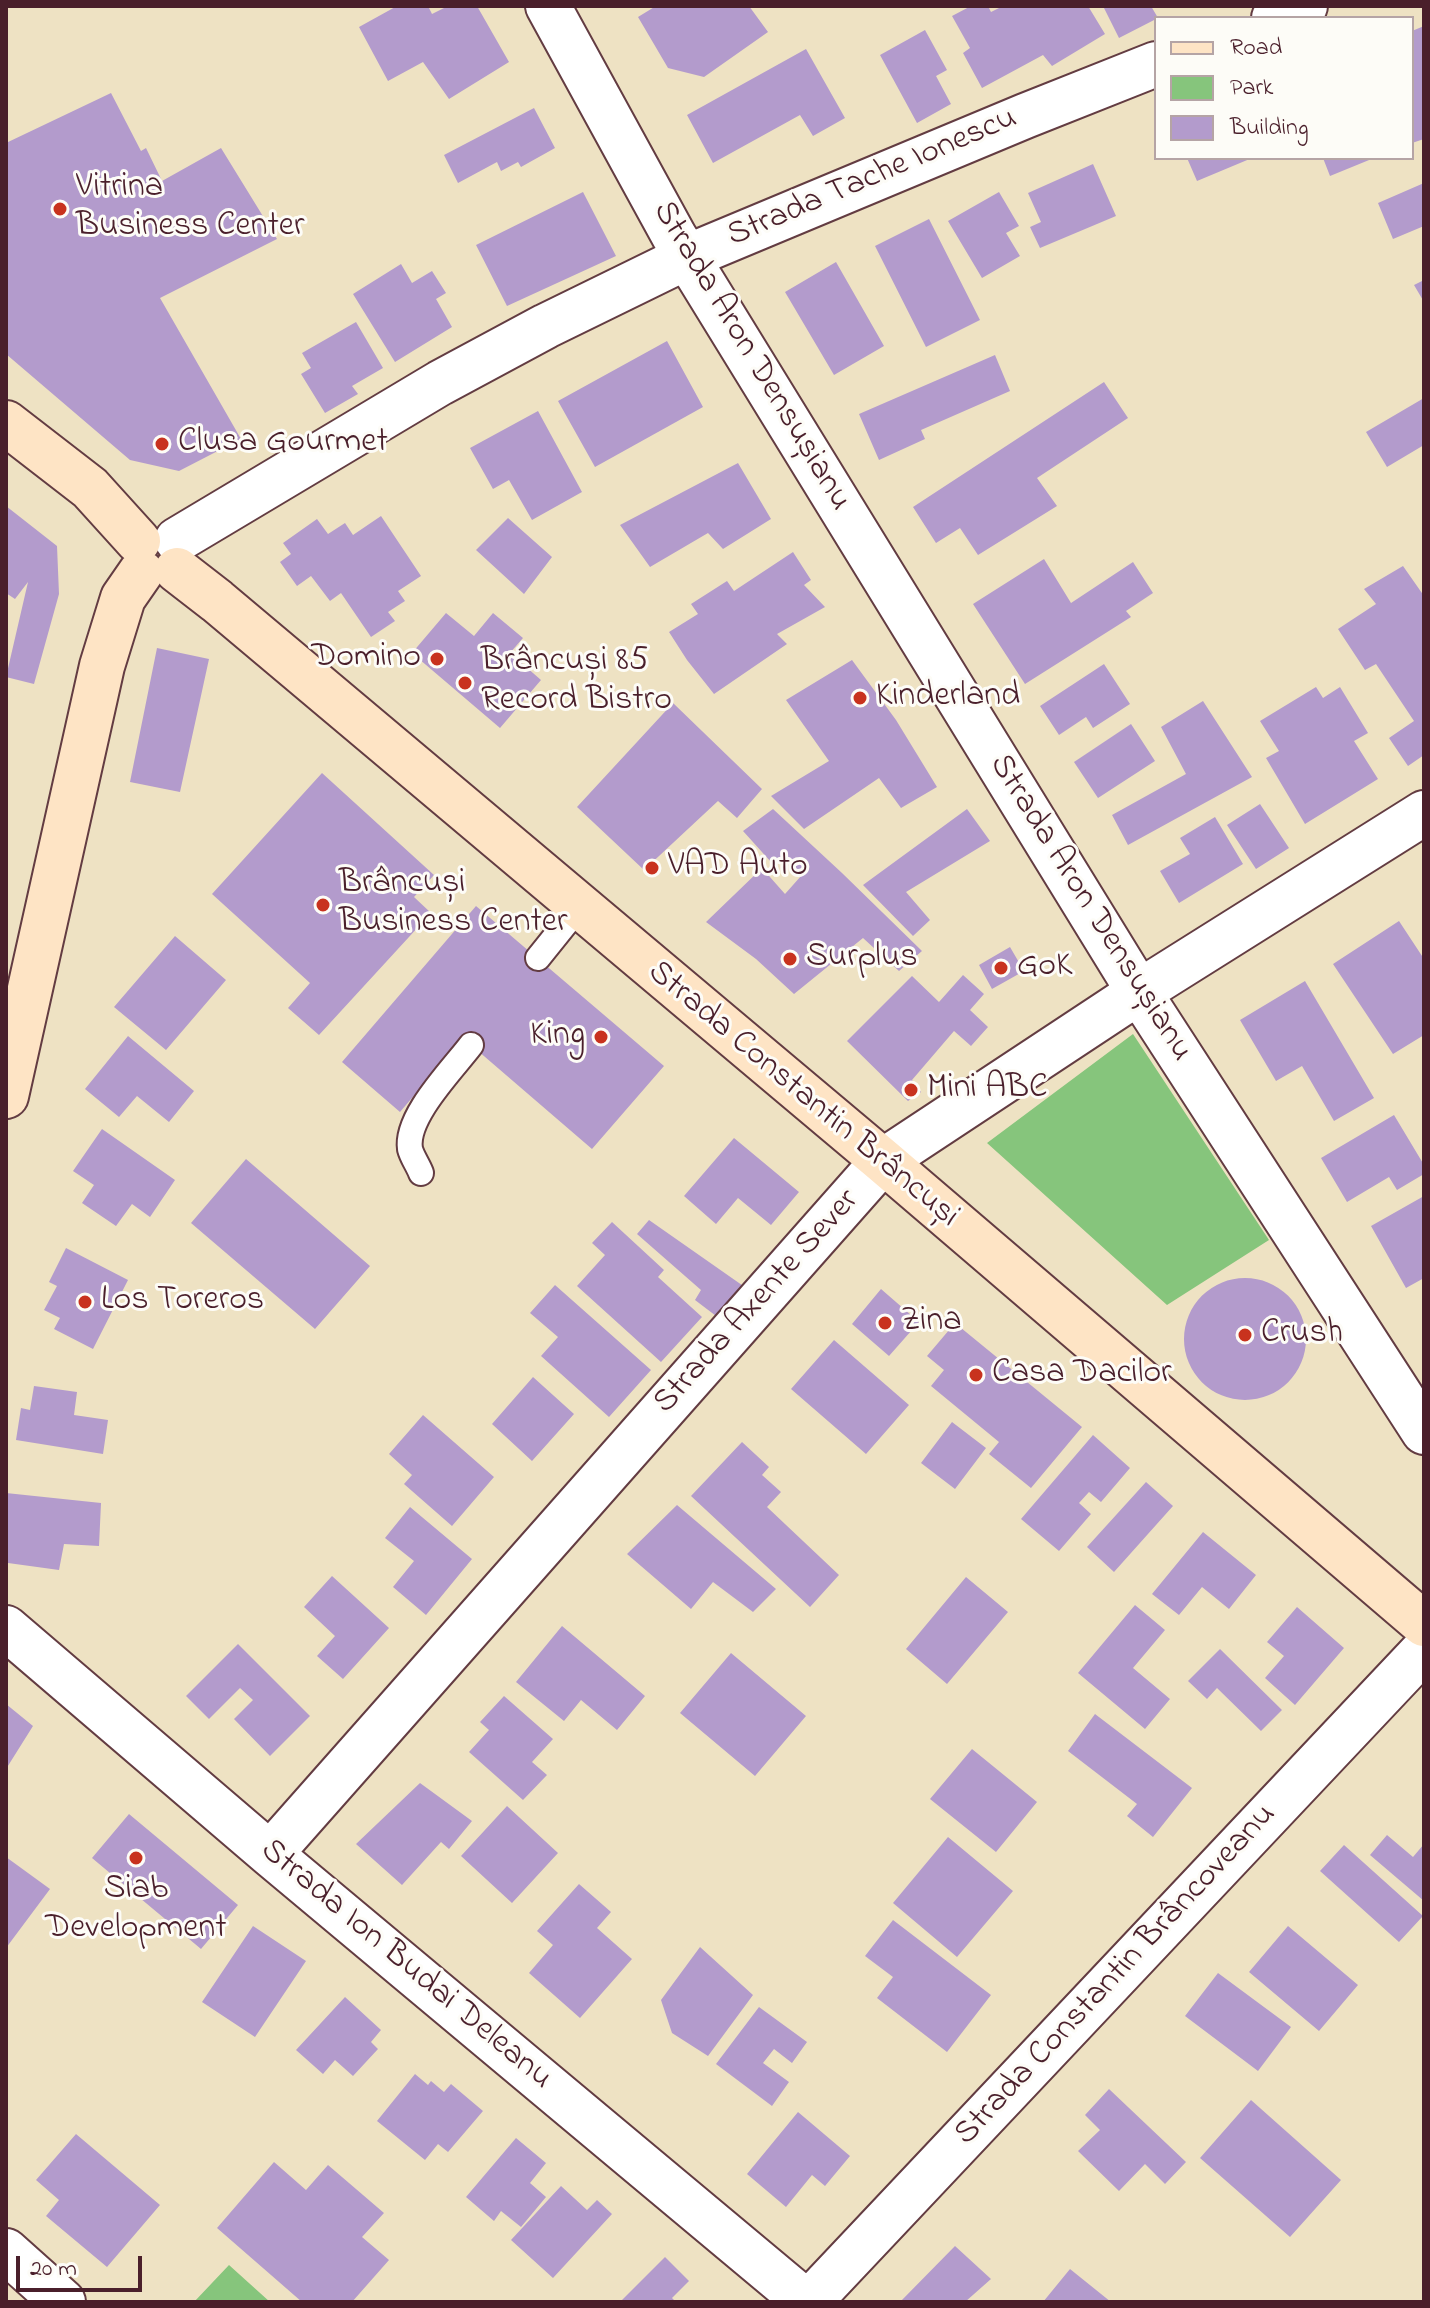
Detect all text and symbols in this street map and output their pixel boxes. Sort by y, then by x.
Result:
legend [1154,16,1414,160]
text: Road [1230,31,1282,66]
text: Park [1230,71,1273,106]
street label: Strada Tache Ionescu [722,100,1024,258]
text: Building [1230,111,1309,146]
place label: Vitrina Business Center [76,169,305,248]
street label: Strada Aron Densușianu [641,195,859,519]
marker: Vitrina Business Center [51,200,69,218]
place label: Clusa Gourmet [178,424,388,464]
marker: Clusa Gourmet [153,435,171,453]
place label: Domino [311,639,421,679]
place label: Brâncuși 85 Record Bistro [481,643,672,722]
marker: Domino [428,650,446,668]
marker: Brâncuși 85 Record Bistro [456,674,474,692]
place label: Kinderland [876,678,1020,718]
marker: Kinderland [851,689,869,707]
street label: Strada Aron Densușianu [978,748,1200,1070]
place label: VAD Auto [668,848,808,888]
marker: VAD Auto [643,859,661,877]
place label: Brâncuși Business Center [339,865,568,944]
marker: Brâncuși Business Center [314,896,332,914]
place label: Surplus [806,939,918,979]
place label: GoK [1017,948,1072,988]
marker: Surplus [781,950,799,968]
street label: Strada Constantin Brâncuși [638,954,966,1238]
marker: GoK [992,959,1010,977]
place label: King [530,1017,585,1057]
marker: King [592,1028,610,1046]
place label: Mini ABC [927,1070,1048,1110]
marker: Mini ABC [902,1081,920,1099]
street label: Strada Axente Sever [646,1182,870,1424]
place label: Los Toreros [101,1282,264,1322]
marker: Los Toreros [76,1293,94,1311]
place label: Zina [901,1303,962,1343]
marker: Zina [876,1314,894,1332]
place label: Crush [1261,1315,1343,1355]
marker: Crush [1236,1326,1254,1344]
place label: Casa Dacilor [992,1355,1172,1395]
marker: Casa Dacilor [967,1366,985,1384]
street label: Strada Constantin Brâncoveanu [948,1796,1286,2156]
street label: Strada Ion Budai Deleanu [251,1832,559,2100]
marker: Siab Development [127,1849,145,1867]
place label: Siab Development [45,1871,227,1950]
scale bar [20,2240,146,2290]
text: 20 m [30,2252,77,2287]

